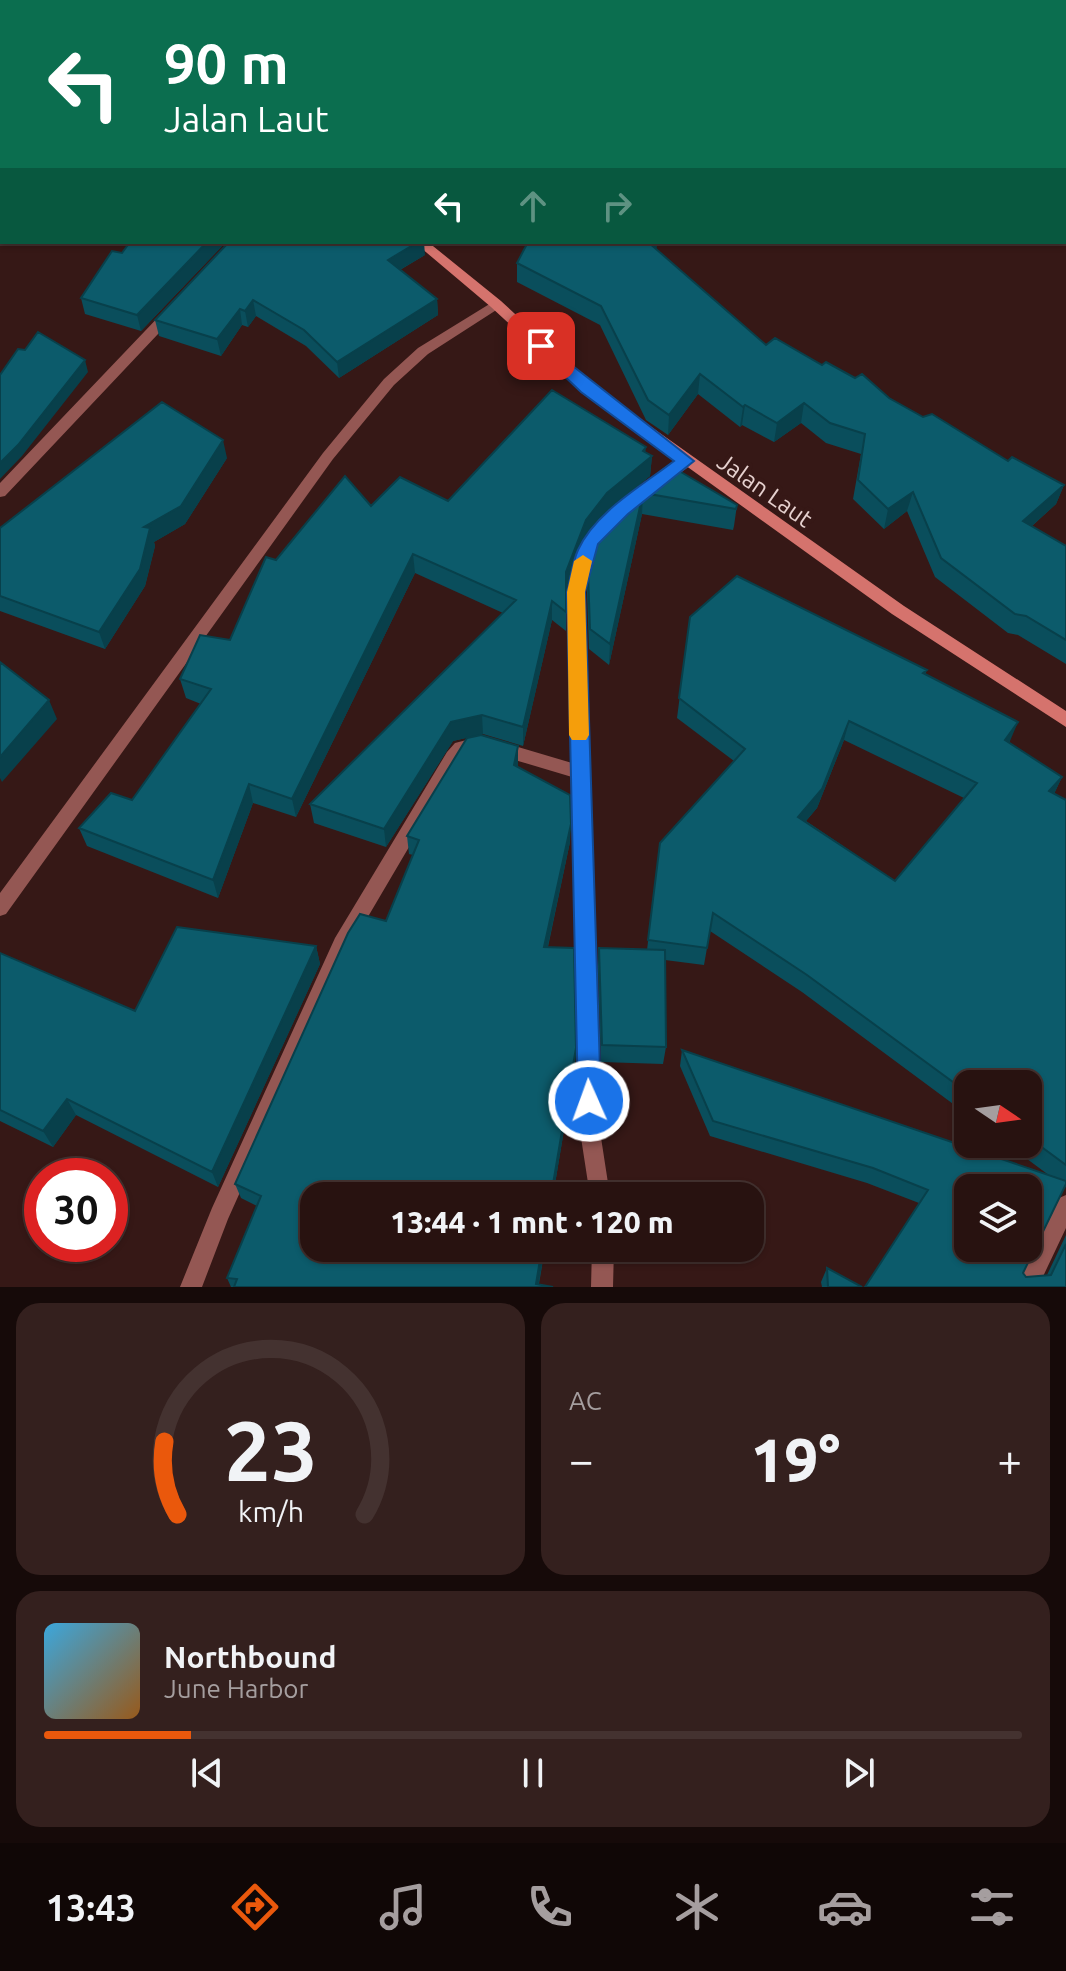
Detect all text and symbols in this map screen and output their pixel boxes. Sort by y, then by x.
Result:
icon: left [32,32,136,136]
text: 90 m [164,32,289,95]
text: Jalan Laut [164,98,329,139]
icon: left [427,184,471,228]
icon: ahead [511,184,555,228]
icon: right [595,184,639,228]
pin [507,312,575,380]
icon: arrive [519,324,563,368]
street label: Jalan Laut [712,447,818,533]
position arrow [547,1059,631,1143]
north arrow [954,1070,1042,1158]
map controls [954,1070,1042,1262]
speed limit sign: 30 [24,1158,128,1262]
button: layers [954,1174,1042,1262]
text: 13:44 · 1 mnt · 120 m [390,1205,674,1239]
text: AC [569,1386,602,1415]
text: 23 [224,1403,317,1497]
text: 19° [751,1426,840,1493]
text: − [569,1435,594,1484]
text: + [997,1435,1022,1484]
text: km/h [238,1495,304,1527]
text: Northbound [164,1640,336,1674]
text: June Harbor [164,1674,308,1703]
icon: previous [185,1751,229,1795]
icon: pause [511,1751,555,1795]
icon: next [837,1751,881,1795]
icon: directions [227,1879,283,1935]
icon: music [375,1879,431,1935]
icon: phone [522,1879,578,1935]
icon: climate [669,1879,725,1935]
icon: car [817,1879,873,1935]
icon: filters [964,1879,1020,1935]
text: 13:43 [46,1887,136,1928]

